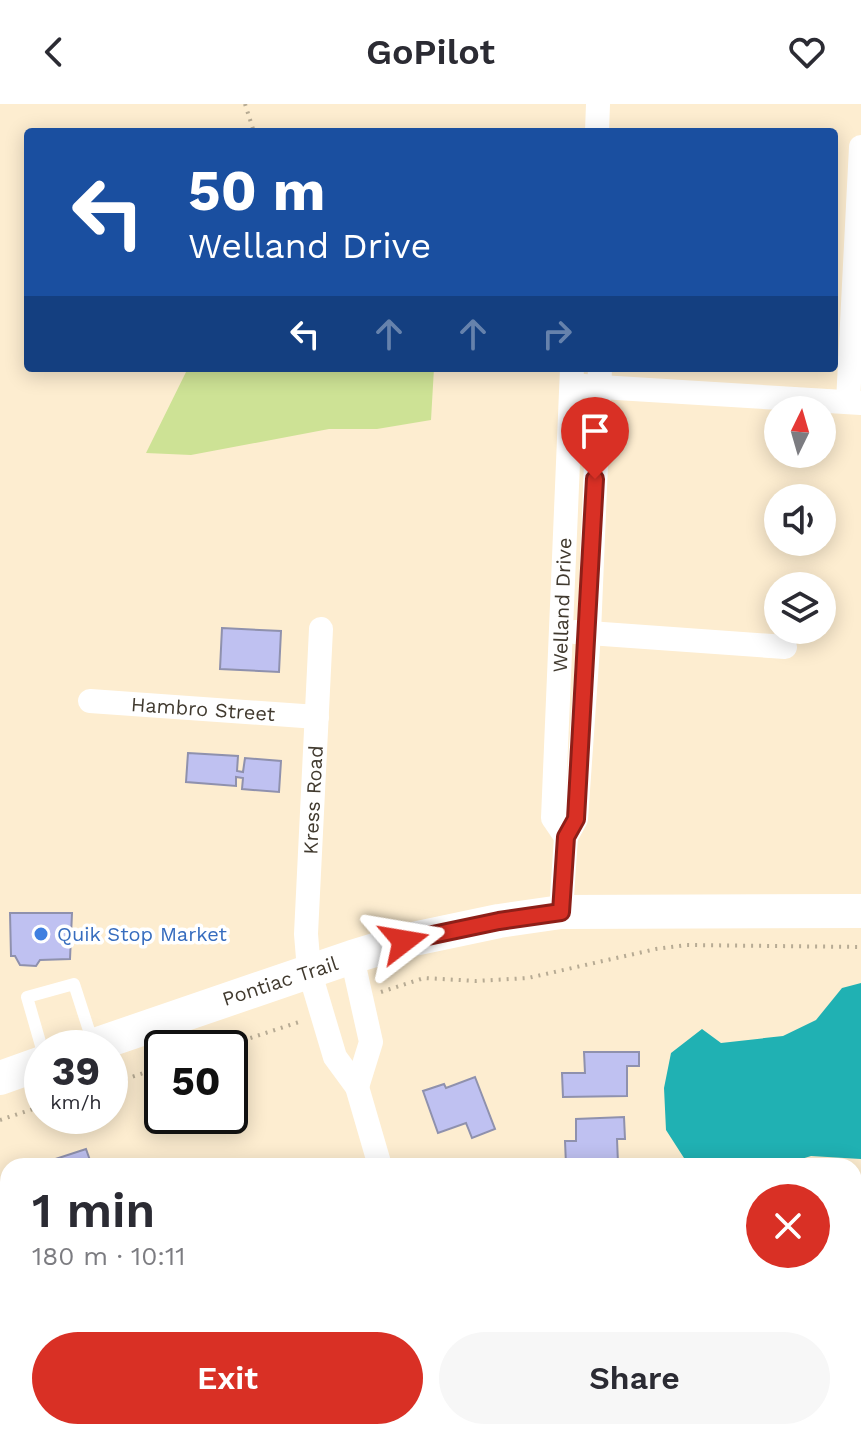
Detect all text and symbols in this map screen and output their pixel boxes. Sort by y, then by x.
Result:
icon: back [32,30,76,74]
icon: heart [785,30,829,74]
text: GoPilot [366,31,495,73]
text: 50 m [188,158,325,224]
icon: left [56,160,160,264]
text: Welland Drive [188,225,431,267]
icon: left [283,312,327,356]
icon: ahead [367,312,411,356]
icon: ahead [451,312,495,356]
icon: right [535,312,579,356]
north arrow [764,396,836,468]
map controls [764,396,836,644]
pin [561,397,629,479]
icon: arrive [573,409,617,453]
button: sound [764,484,836,556]
street label: Welland Drive [548,537,576,673]
button: layers [764,572,836,644]
street label: Hambro Street [130,692,276,726]
street label: Kress Road [298,745,328,855]
position arrow [362,899,446,983]
place label: Quik Stop Market [57,922,228,946]
marker: Quik Stop Market [32,925,50,943]
street label: Pontiac Trail [219,951,341,1011]
speed limit sign: 50 [144,1030,248,1134]
text: 39 [52,1048,100,1095]
text: km/h [50,1090,102,1114]
text: 1 min [32,1182,155,1239]
button: close [746,1184,830,1268]
text: 180 m · 10:11 [32,1241,185,1271]
button: Exit [32,1332,423,1424]
button: Share [439,1332,830,1424]

